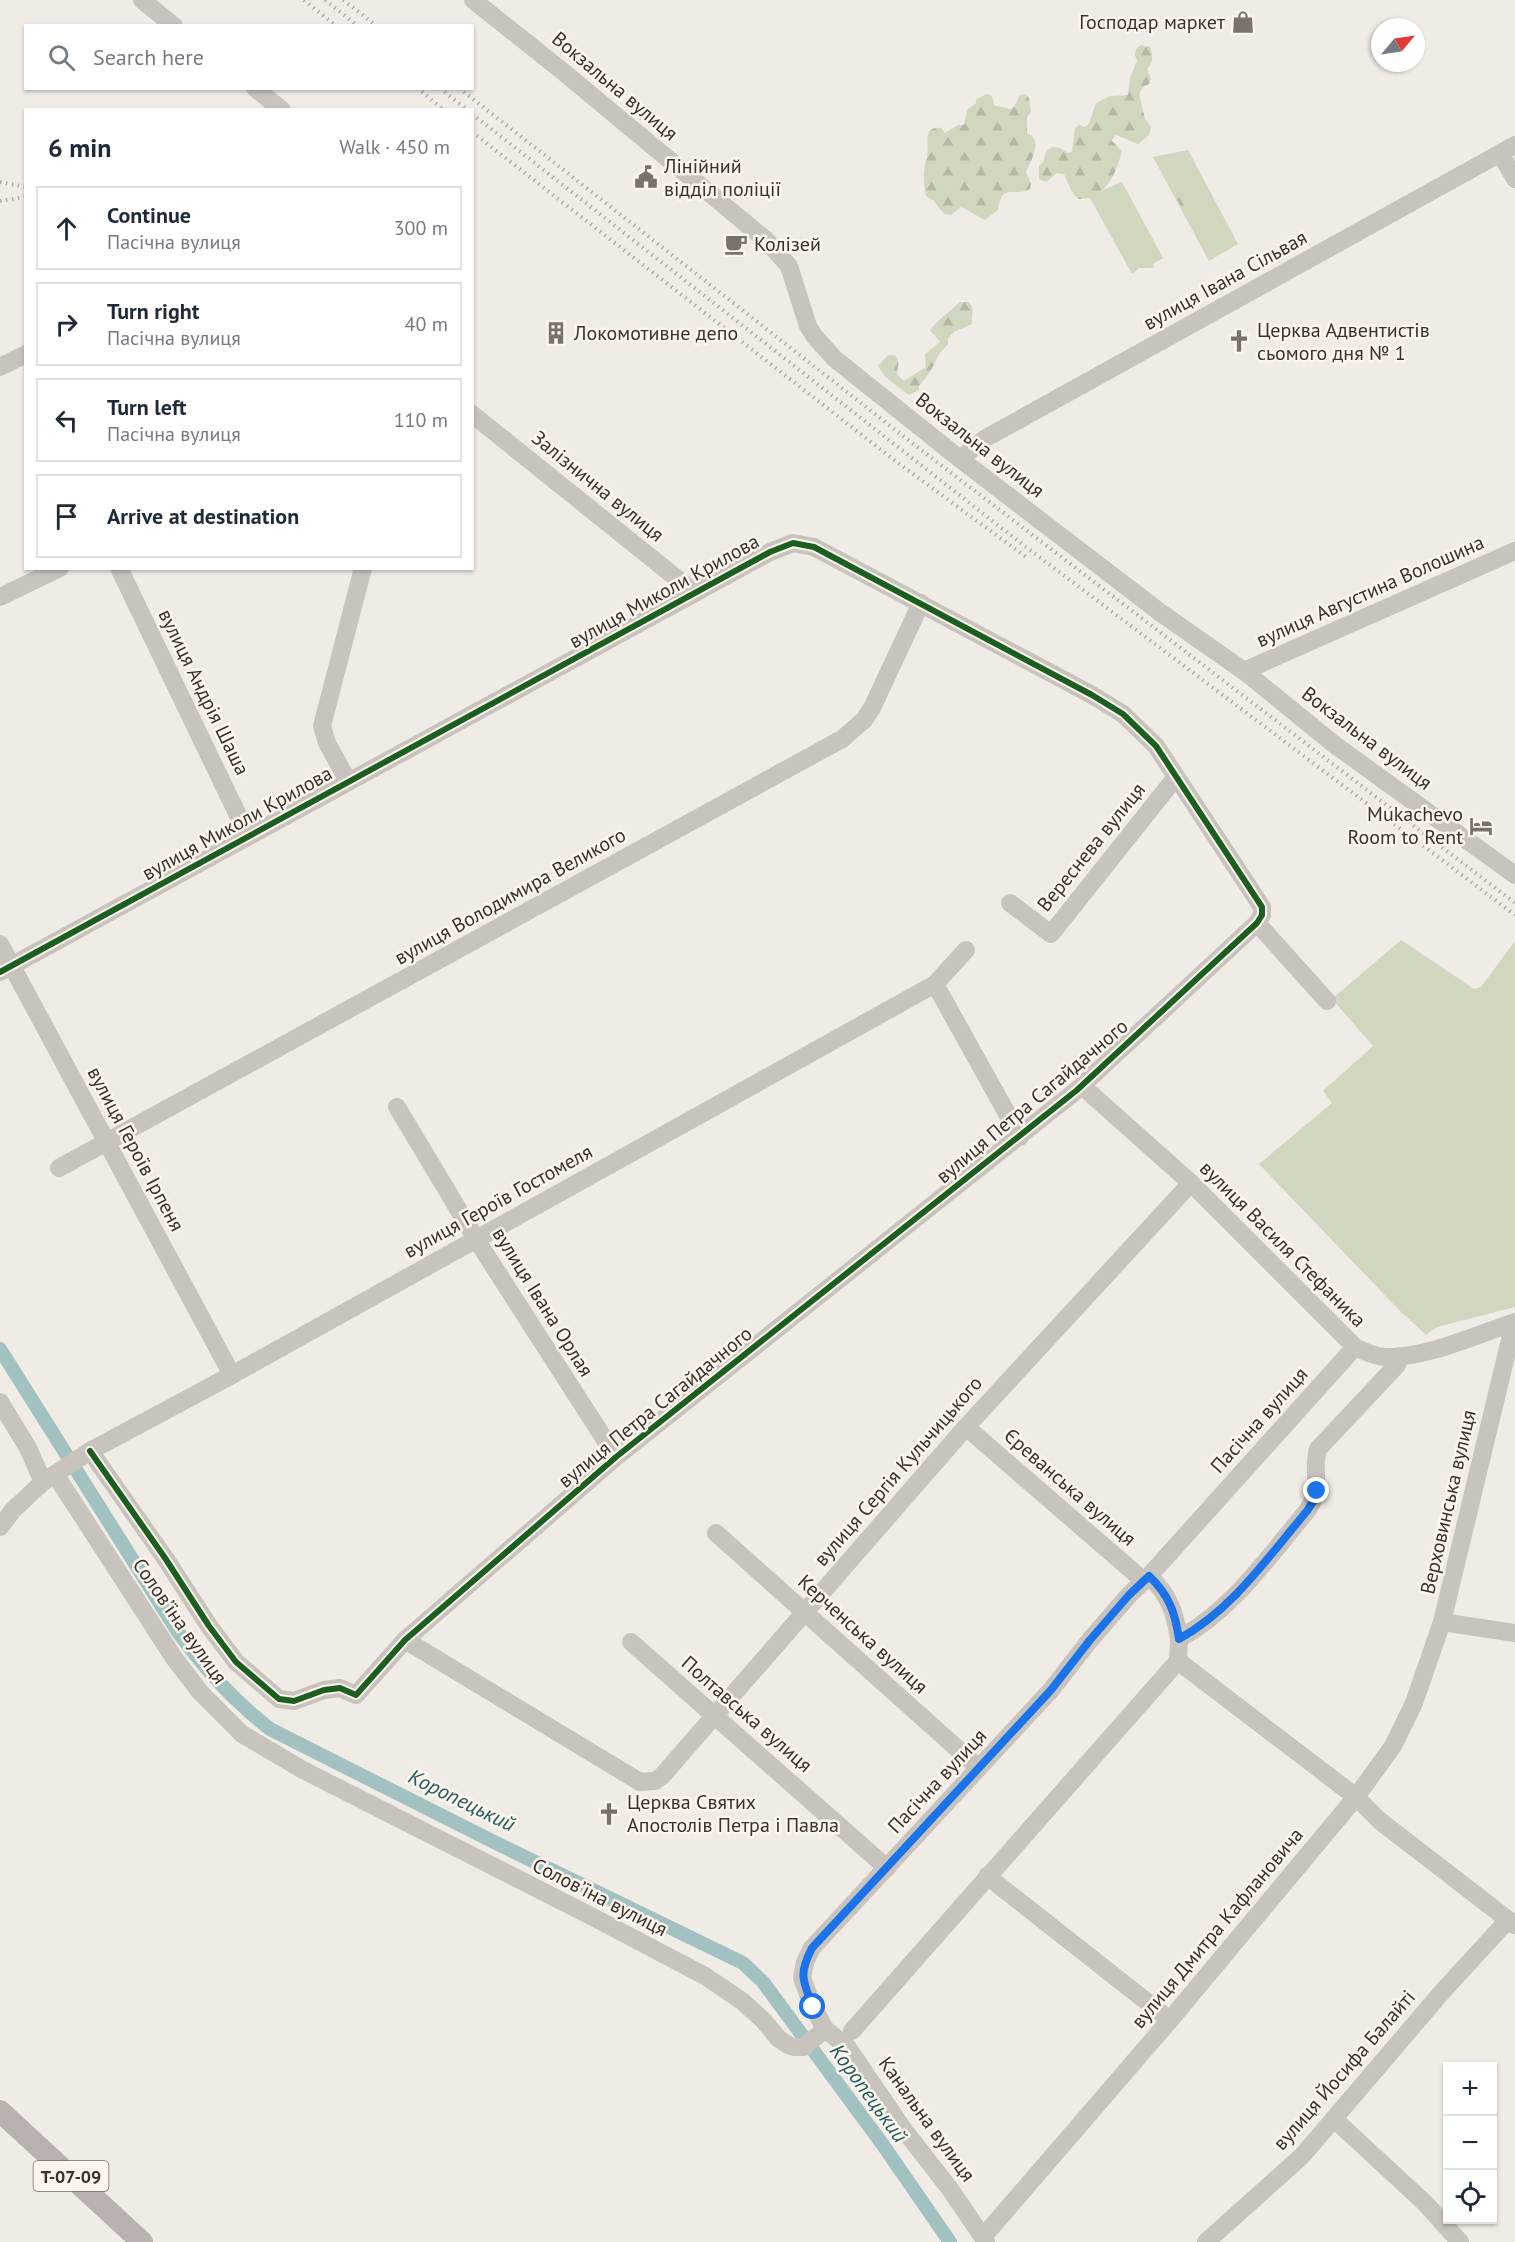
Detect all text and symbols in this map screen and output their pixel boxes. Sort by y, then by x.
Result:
place label: Господар маркет [1079,9,1225,35]
shop icon: Господар маркет [1230,9,1256,35]
north arrow [1371,18,1425,72]
search box [24,24,474,90]
street label: Вокзальна вулиця [547,26,683,146]
icon: search [45,41,78,74]
text: Search here [93,43,204,71]
text: 6 min [48,131,111,164]
text: Walk · 450 m [339,134,450,160]
place label: Лінійний відділ поліції [663,153,781,202]
public building icon: Лінійний відділ поліції [633,164,659,190]
text: Continue [107,201,191,229]
icon: ahead [50,212,83,245]
text: 300 m [394,215,448,241]
street label: вулиця Івана Сільвая [1139,224,1311,336]
text: Пасічна вулиця [107,229,241,255]
cafe icon: Колізей [723,231,749,257]
place label: Колізей [754,231,821,257]
text: Turn right [107,297,199,325]
icon: right [50,308,83,341]
text: 40 m [405,311,448,337]
place label: Церква Адвентистів сьомого дня № 1 [1257,317,1430,366]
building icon: Локомотивне депо [543,320,569,346]
place label: Локомотивне депо [573,320,738,346]
text: Пасічна вулиця [107,325,241,351]
church icon: Церква Адвентистів сьомого дня № 1 [1226,328,1252,354]
street label: Вокзальна вулиця [910,387,1050,503]
text: Turn left [107,393,187,421]
icon: left [50,404,83,437]
text: 110 m [394,407,448,433]
text: Пасічна вулиця [107,421,241,447]
street label: Залізнична вулиця [526,425,670,547]
icon: arrive [50,500,83,533]
text: Arrive at destination [107,502,299,530]
street label: вулиця Миколи Крилова [564,528,764,654]
street label: вулиця Августина Волошина [1252,529,1488,653]
street label: вулиця Андрія Шаша [153,605,255,779]
street label: Вокзальна вулиця [1297,681,1437,795]
street label: вулиця Миколи Крилова [137,760,337,886]
street label: Вереснева вулиця [1031,777,1151,917]
place label: Mukachevo Room to Rent [1348,801,1463,850]
hotel icon: Mukachevo Room to Rent [1468,813,1494,839]
street label: вулиця Володимира Великого [390,821,630,971]
street label: вулиця Петра Сагайдачного [931,1013,1133,1189]
street label: вулиця Героїв Ірпеня [82,1062,190,1236]
street label: вулиця Героїв Гостомеля [399,1138,597,1264]
street label: вулиця Василя Стефаника [1194,1155,1372,1333]
street label: вулиця Івана Орлая [487,1222,599,1382]
street label: вулиця Петра Сагайдачного [553,1321,757,1493]
street label: Пасічна вулиця [1205,1362,1313,1478]
street label: вулиця Сергія Кульчицького [808,1370,988,1572]
street label: Верховинська вулиця [1414,1407,1482,1597]
street label: Єреванська вулиця [998,1422,1142,1552]
route end [1303,1477,1329,1503]
street label: Соловʼїна вулиця [127,1553,233,1689]
street label: Керченська вулиця [793,1569,933,1699]
street label: Полтавська вулиця [676,1650,818,1778]
street label: Пасічна вулиця [882,1723,992,1839]
water label: Коропецький [404,1763,520,1838]
place label: Церква Святих Апостолів Петра і Павла [627,1789,839,1838]
church icon: Церква Святих Апостолів Петра і Павла [596,1801,622,1827]
street label: вулиця Дмитра Кафлановича [1125,1822,1309,2034]
street label: Соловʼїна вулиця [528,1852,672,1942]
street label: вулиця Йосифа Балайті [1267,1984,1421,2156]
route start [799,1993,825,2019]
water label: Коропецький [824,2038,914,2148]
street label: Канальна вулиця [873,2051,981,2187]
map controls [1443,2062,1497,2224]
button: + [1443,2062,1497,2116]
button: − [1443,2116,1497,2170]
road number: Т-07-09 [34,2161,109,2191]
button: locate [1443,2170,1497,2224]

